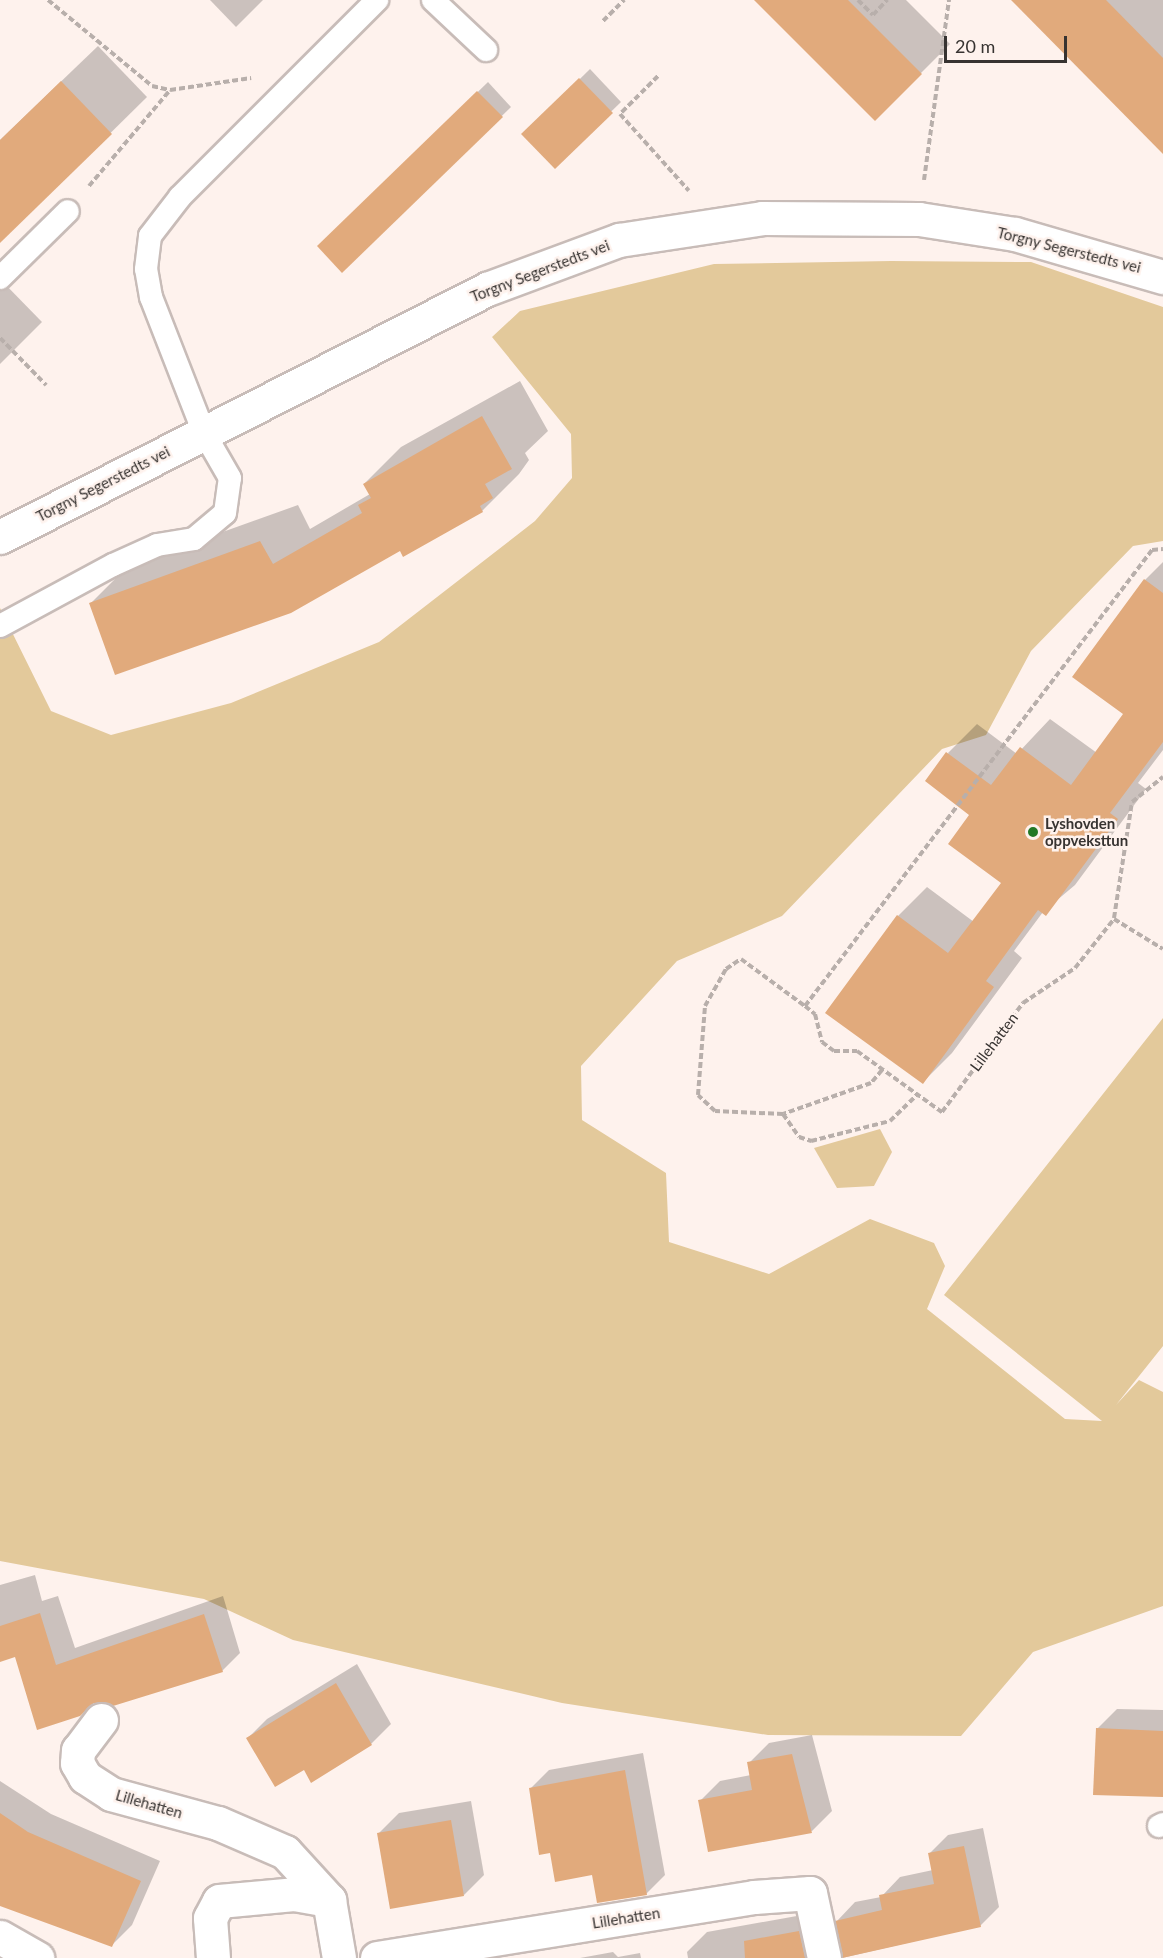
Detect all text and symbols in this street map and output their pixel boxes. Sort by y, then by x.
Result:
scale bar [947,24,1070,62]
text: 20 m [955,35,995,57]
street label: Torgny Segerstedts vei [995,223,1143,277]
street label: Torgny Segerstedts vei [468,236,612,306]
street label: Torgny Segerstedts vei [33,442,173,526]
place label: Lyshovden oppveksttun [1045,814,1128,849]
marker: Lyshovden oppveksttun [1026,825,1040,839]
street label: Lillehatten [966,1009,1022,1075]
street label: Lillehatten [114,1786,184,1822]
street label: Lillehatten [591,1904,661,1932]

